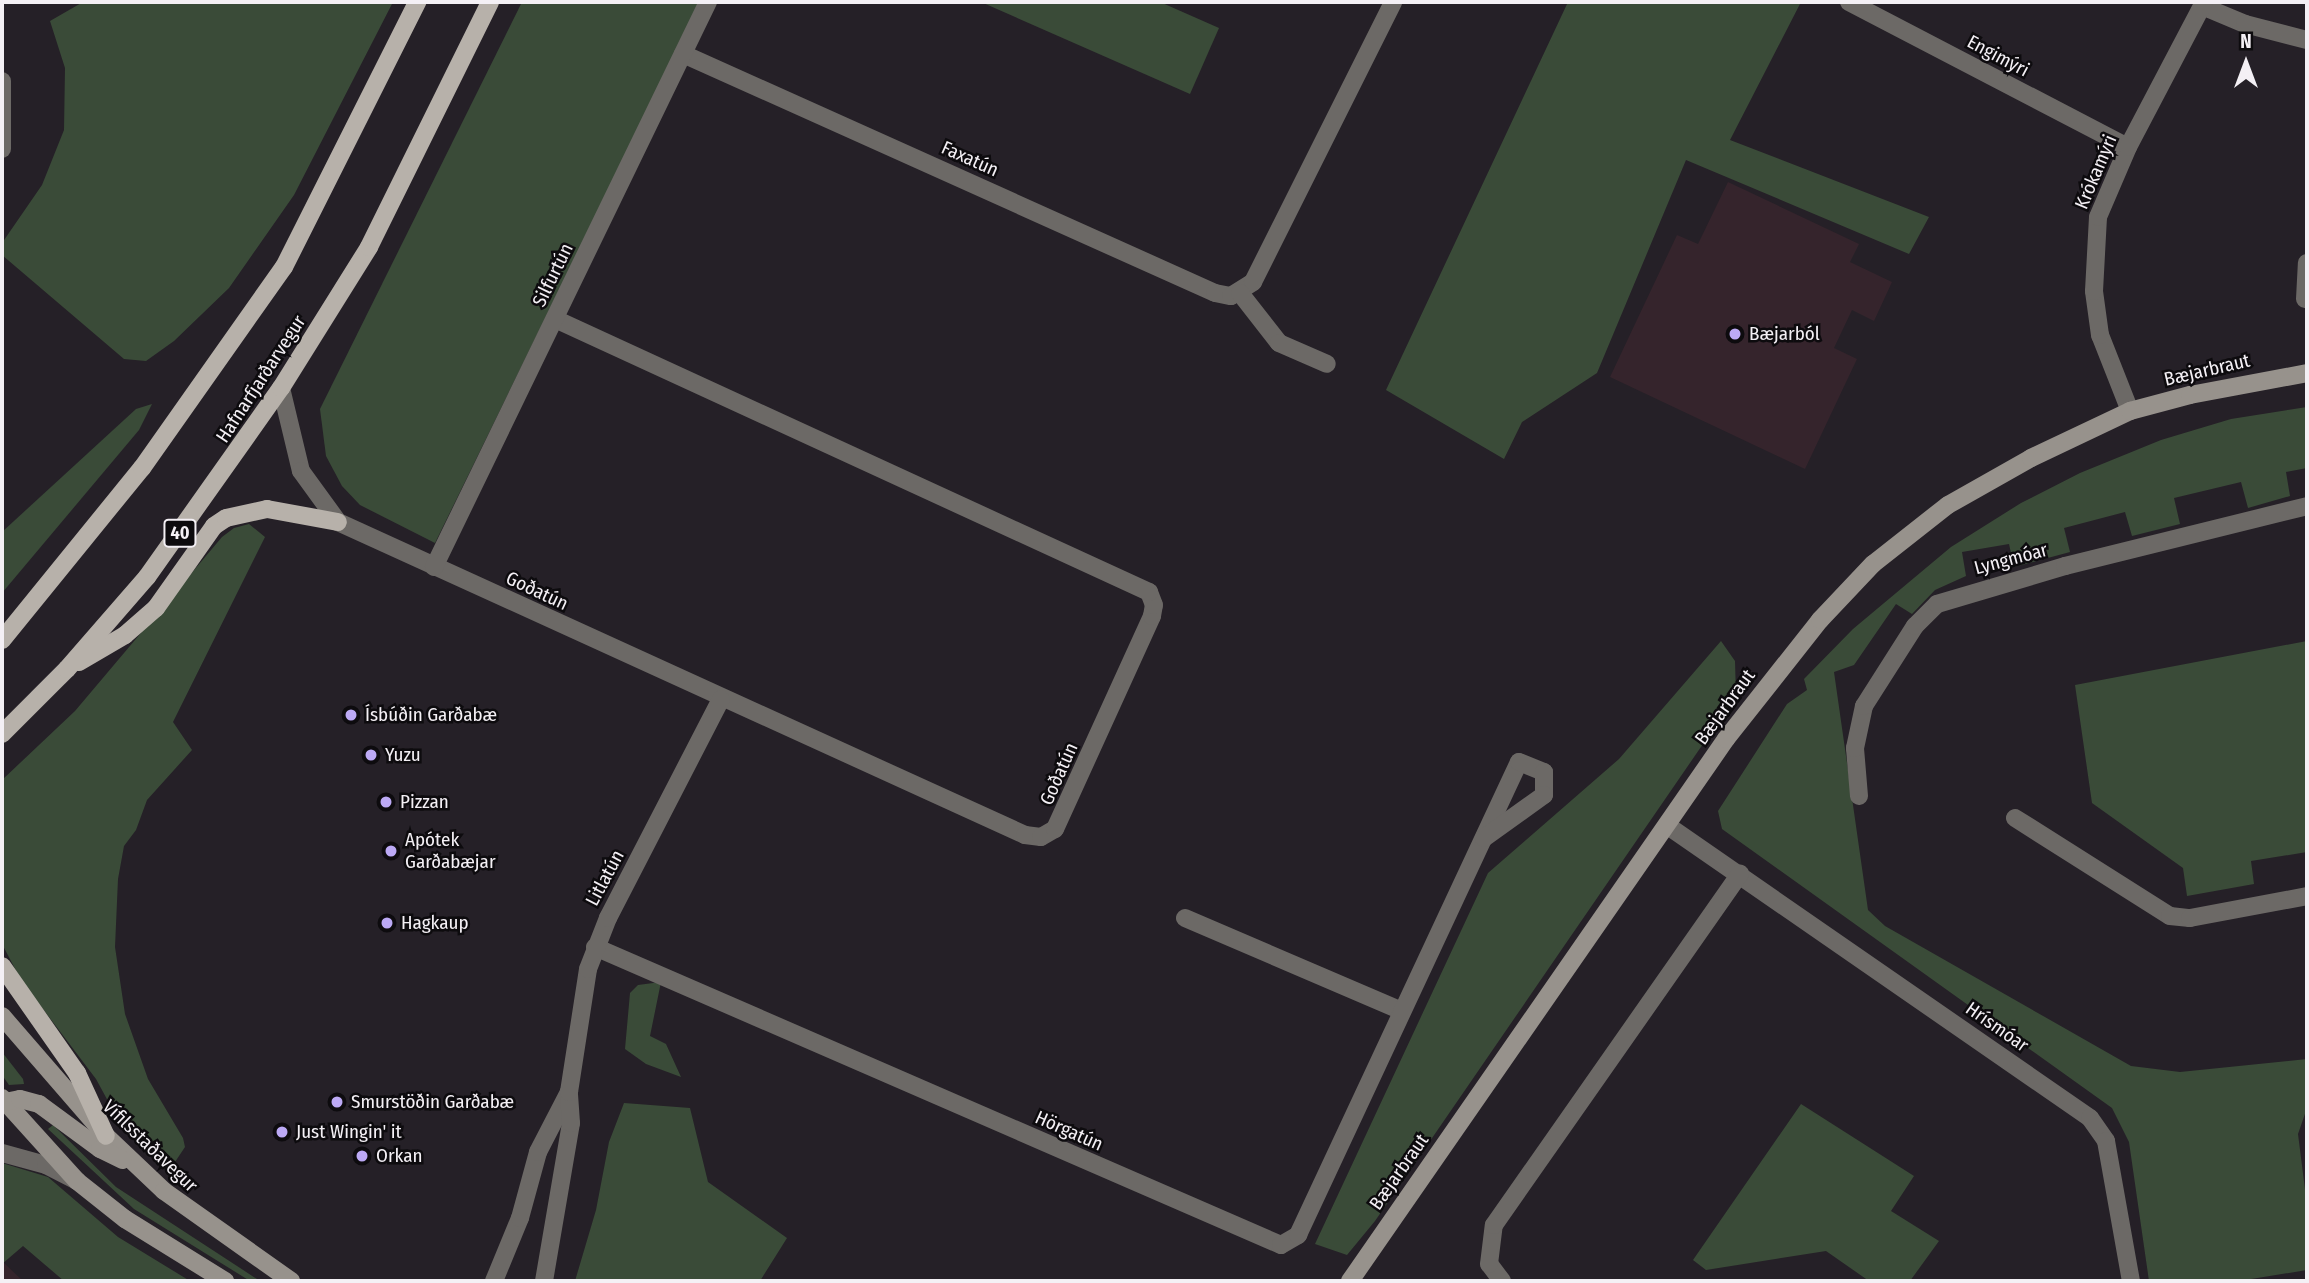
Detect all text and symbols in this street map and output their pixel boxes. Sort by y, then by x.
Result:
north arrow [2211,28,2281,98]
street label: Engimýri [1963,30,2033,82]
text: N [2240,30,2252,53]
street label: Krókamýri [2070,131,2122,213]
street label: Faxatún [938,136,1002,182]
street label: Silfurtún [528,240,578,310]
street label: Hafnarfjarðarvegur [211,311,311,447]
place label: Bæjarból [1749,323,1820,345]
marker: Bæjarból [1727,326,1743,342]
street label: Bæjarbraut [2162,349,2252,391]
road number: 40 [162,518,198,548]
street label: Lyngmóar [1972,538,2050,580]
street label: Goðatún [502,567,572,615]
street label: Bæjarbraut [1690,665,1760,749]
place label: Ísbúðin Garðabæ [365,704,497,726]
marker: Ísbúðin Garðabæ [343,707,359,723]
street label: Goðatún [1035,739,1083,809]
place label: Yuzu [385,744,421,766]
marker: Yuzu [363,747,379,763]
place label: Pizzan [400,791,449,813]
marker: Pizzan [378,794,394,810]
place label: Apótek Garðabæjar [405,829,496,873]
marker: Apótek Garðabæjar [383,843,399,859]
street label: Litlatún [581,846,629,910]
place label: Hagkaup [401,912,468,934]
marker: Hagkaup [379,915,395,931]
street label: Hrísmóar [1961,997,2033,1057]
place label: Smurstöðin Garðabæ [351,1091,514,1113]
marker: Smurstöðin Garðabæ [329,1094,345,1110]
street label: Vífilsstaðavegur [98,1095,202,1197]
street label: Hörgatún [1032,1106,1106,1156]
place label: Just Wingin' it [296,1121,402,1143]
marker: Just Wingin' it [274,1124,290,1140]
street label: Bæjarbraut [1365,1130,1433,1214]
place label: Orkan [376,1145,422,1167]
marker: Orkan [354,1148,370,1164]

